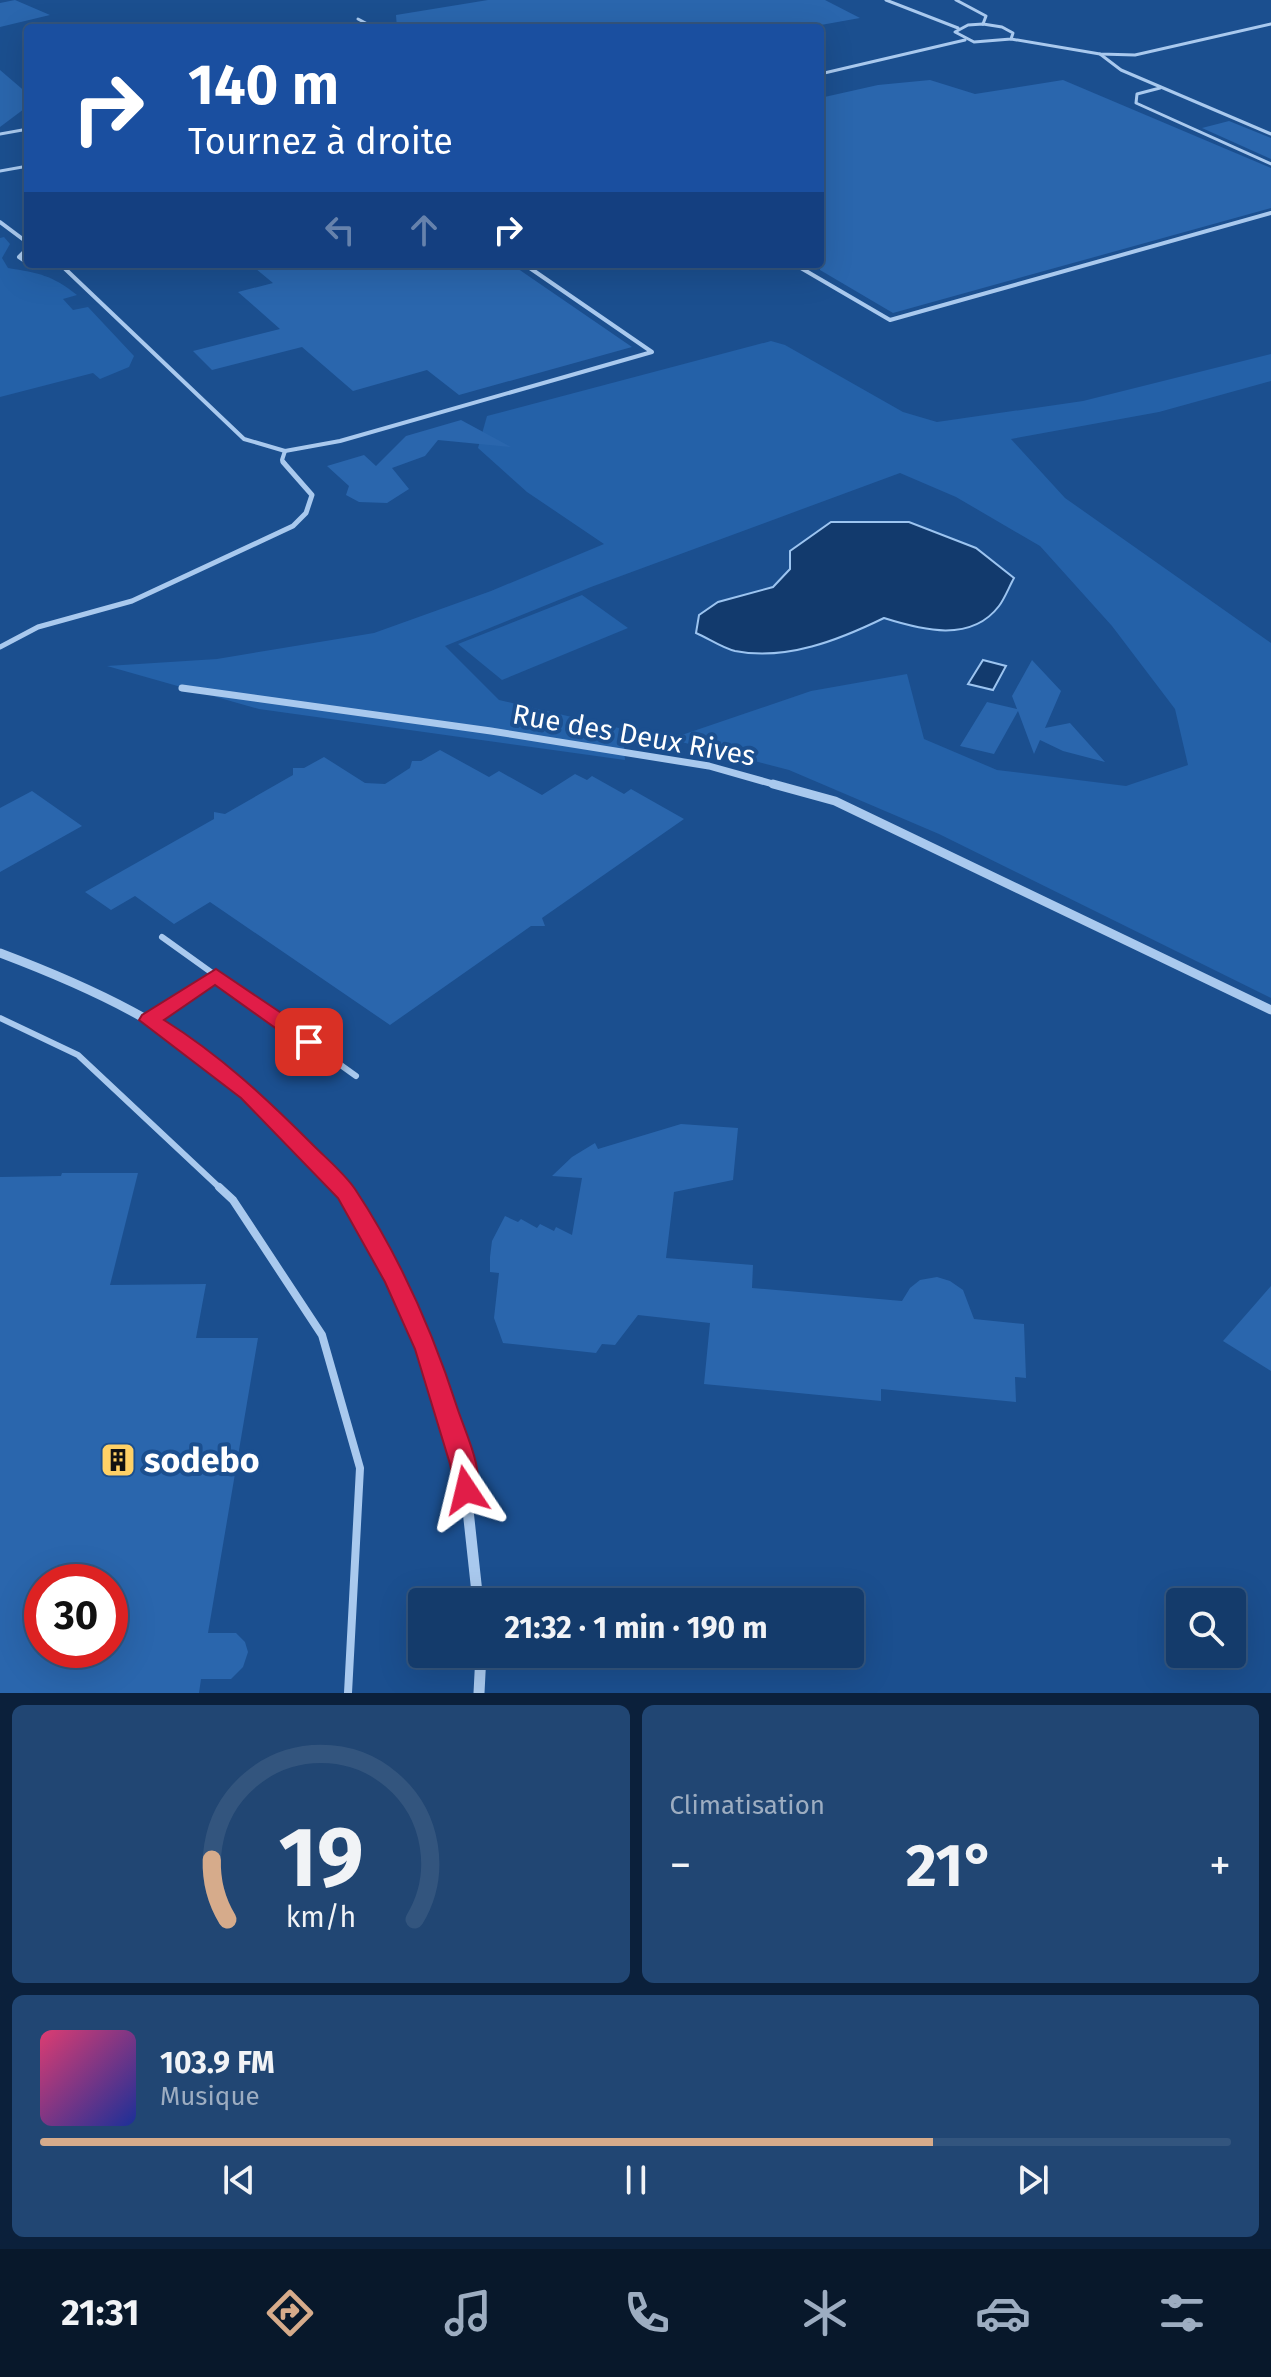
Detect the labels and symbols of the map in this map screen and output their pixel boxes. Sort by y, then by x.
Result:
street label: Rue des Deux Rives [510,697,758,773]
pin [275,1008,343,1076]
place label: sodebo [144,1440,260,1481]
building icon: sodebo [99,1441,137,1479]
position arrow [424,1448,508,1532]
speed limit sign: 30 [24,1564,128,1668]

